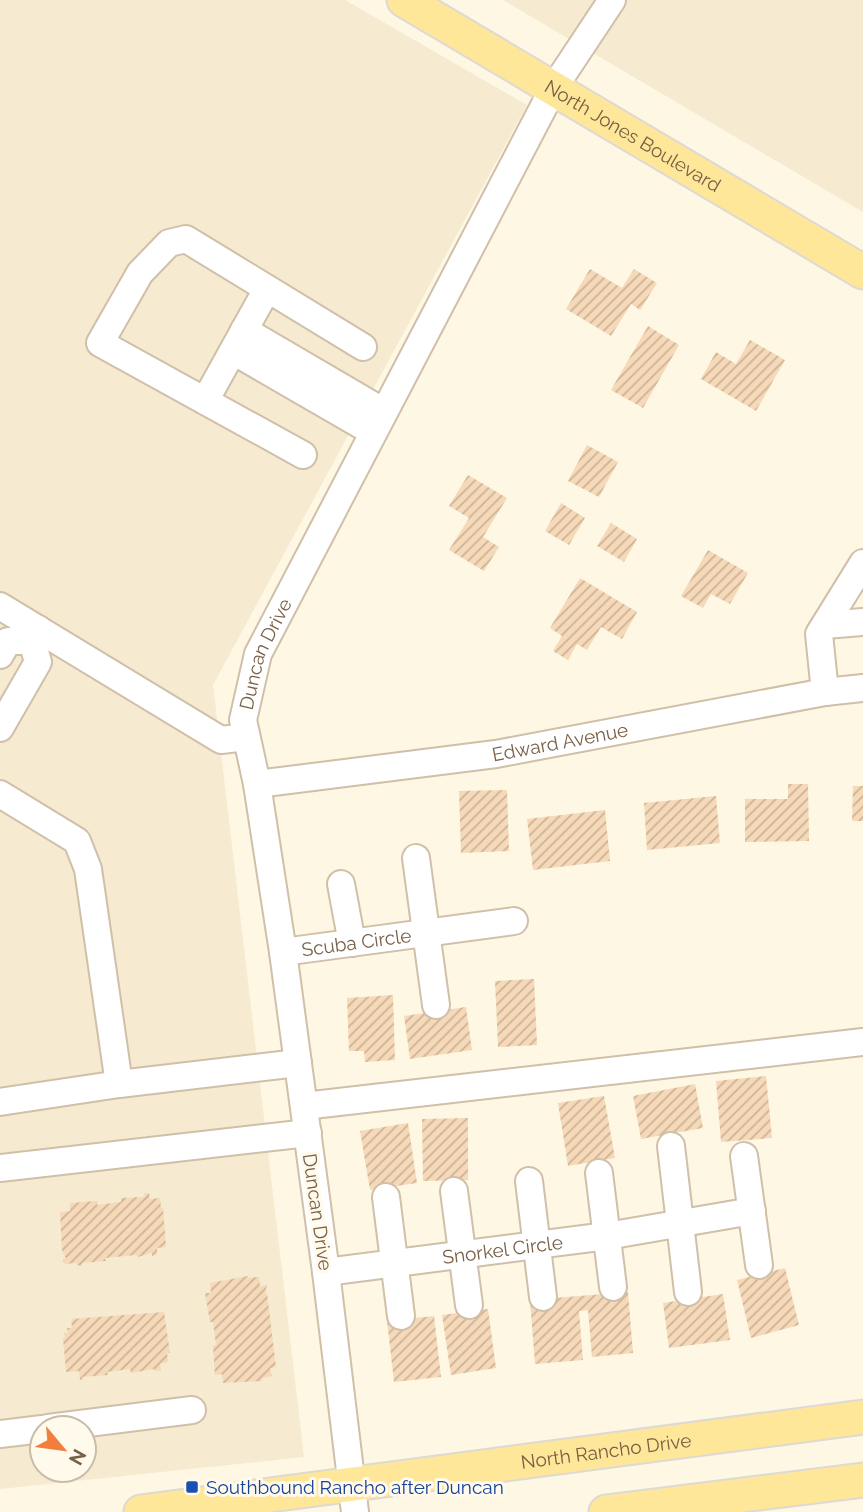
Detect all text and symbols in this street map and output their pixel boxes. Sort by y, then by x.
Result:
street label: North Jones Boulevard [541,75,725,196]
street label: Duncan Drive [235,595,296,712]
street label: Edward Avenue [490,718,630,766]
street label: Scuba Circle [300,924,413,960]
street label: Duncan Drive [299,1152,337,1272]
street label: Snorkel Circle [441,1231,564,1268]
north arrow [28,1414,98,1484]
street label: North Rancho Drive [520,1429,692,1473]
text: N [65,1446,91,1469]
place label: Southbound Rancho after Duncan [206,1476,504,1498]
marker: Southbound Rancho after Duncan [184,1479,200,1495]

